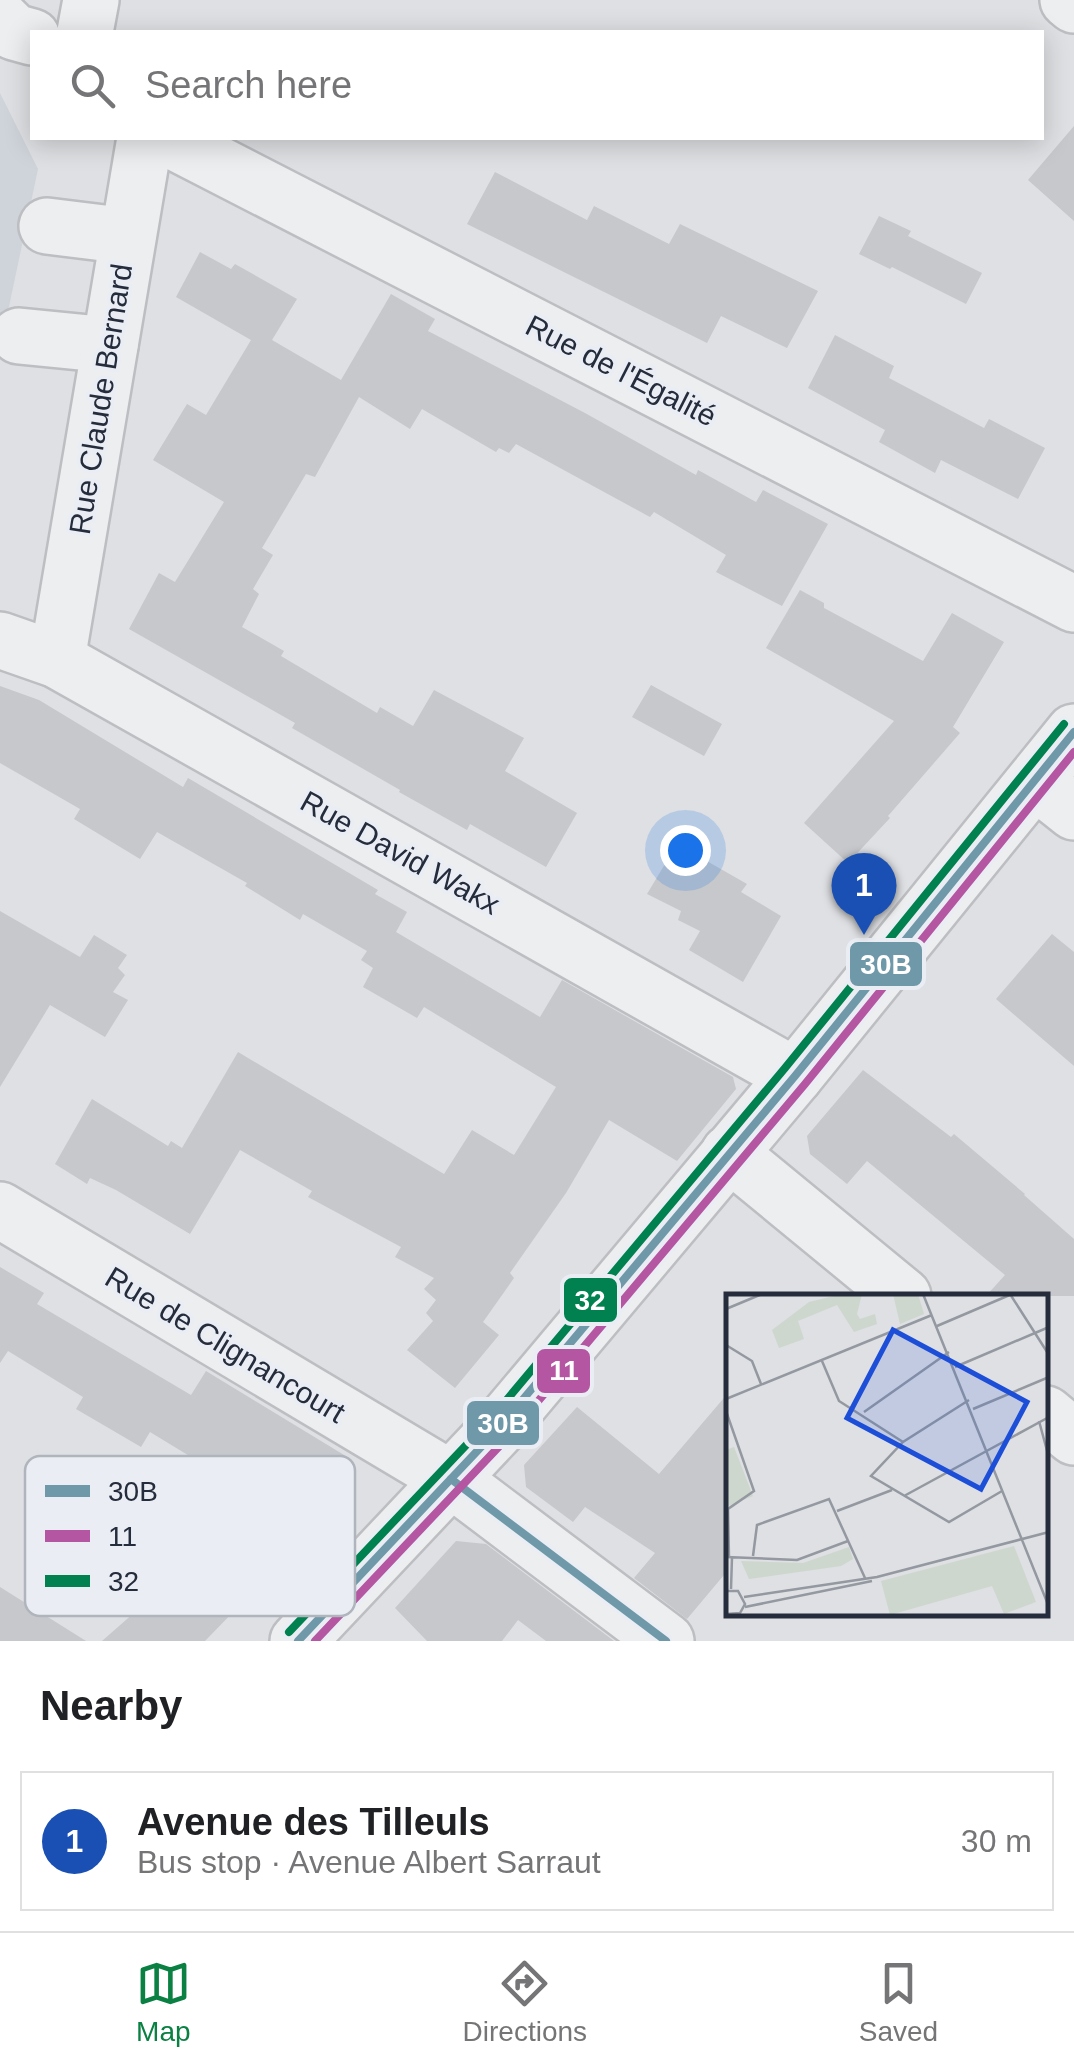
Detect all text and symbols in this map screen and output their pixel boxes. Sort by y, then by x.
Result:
search box [30,30,1044,140]
icon: search [65,58,120,113]
text: Search here [145,64,352,106]
street label: Rue Claude Bernard [63,261,138,537]
street label: Rue de l'Égalité [521,308,722,433]
street label: Rue David Wakx [295,784,505,921]
your location [660,825,711,876]
pin: 1 [832,852,896,935]
line badge: 30B [848,940,924,988]
text: 30B [860,949,912,980]
street label: Rue de Clignancourt [100,1260,352,1429]
line badge: 32 [562,1276,619,1324]
text: 32 [574,1285,606,1316]
inset map [726,1294,1049,1616]
line badge: 11 [535,1347,592,1395]
text: 11 [549,1355,579,1386]
line badge: 30B [465,1399,541,1447]
text: 30B [477,1408,529,1439]
legend [25,1456,355,1616]
text: 30B [108,1476,158,1507]
text: 11 [108,1521,137,1552]
text: 32 [108,1566,139,1597]
text: Nearby [40,1682,182,1729]
text: Avenue des Tilleuls [137,1801,490,1843]
text: 1 [66,1823,83,1859]
text: 30 m [961,1823,1032,1859]
text: Bus stop · Avenue Albert Sarraut [137,1844,601,1880]
tab: Map [136,1956,191,2048]
tab: Directions [463,1956,587,2048]
tab: Saved [859,1956,938,2048]

